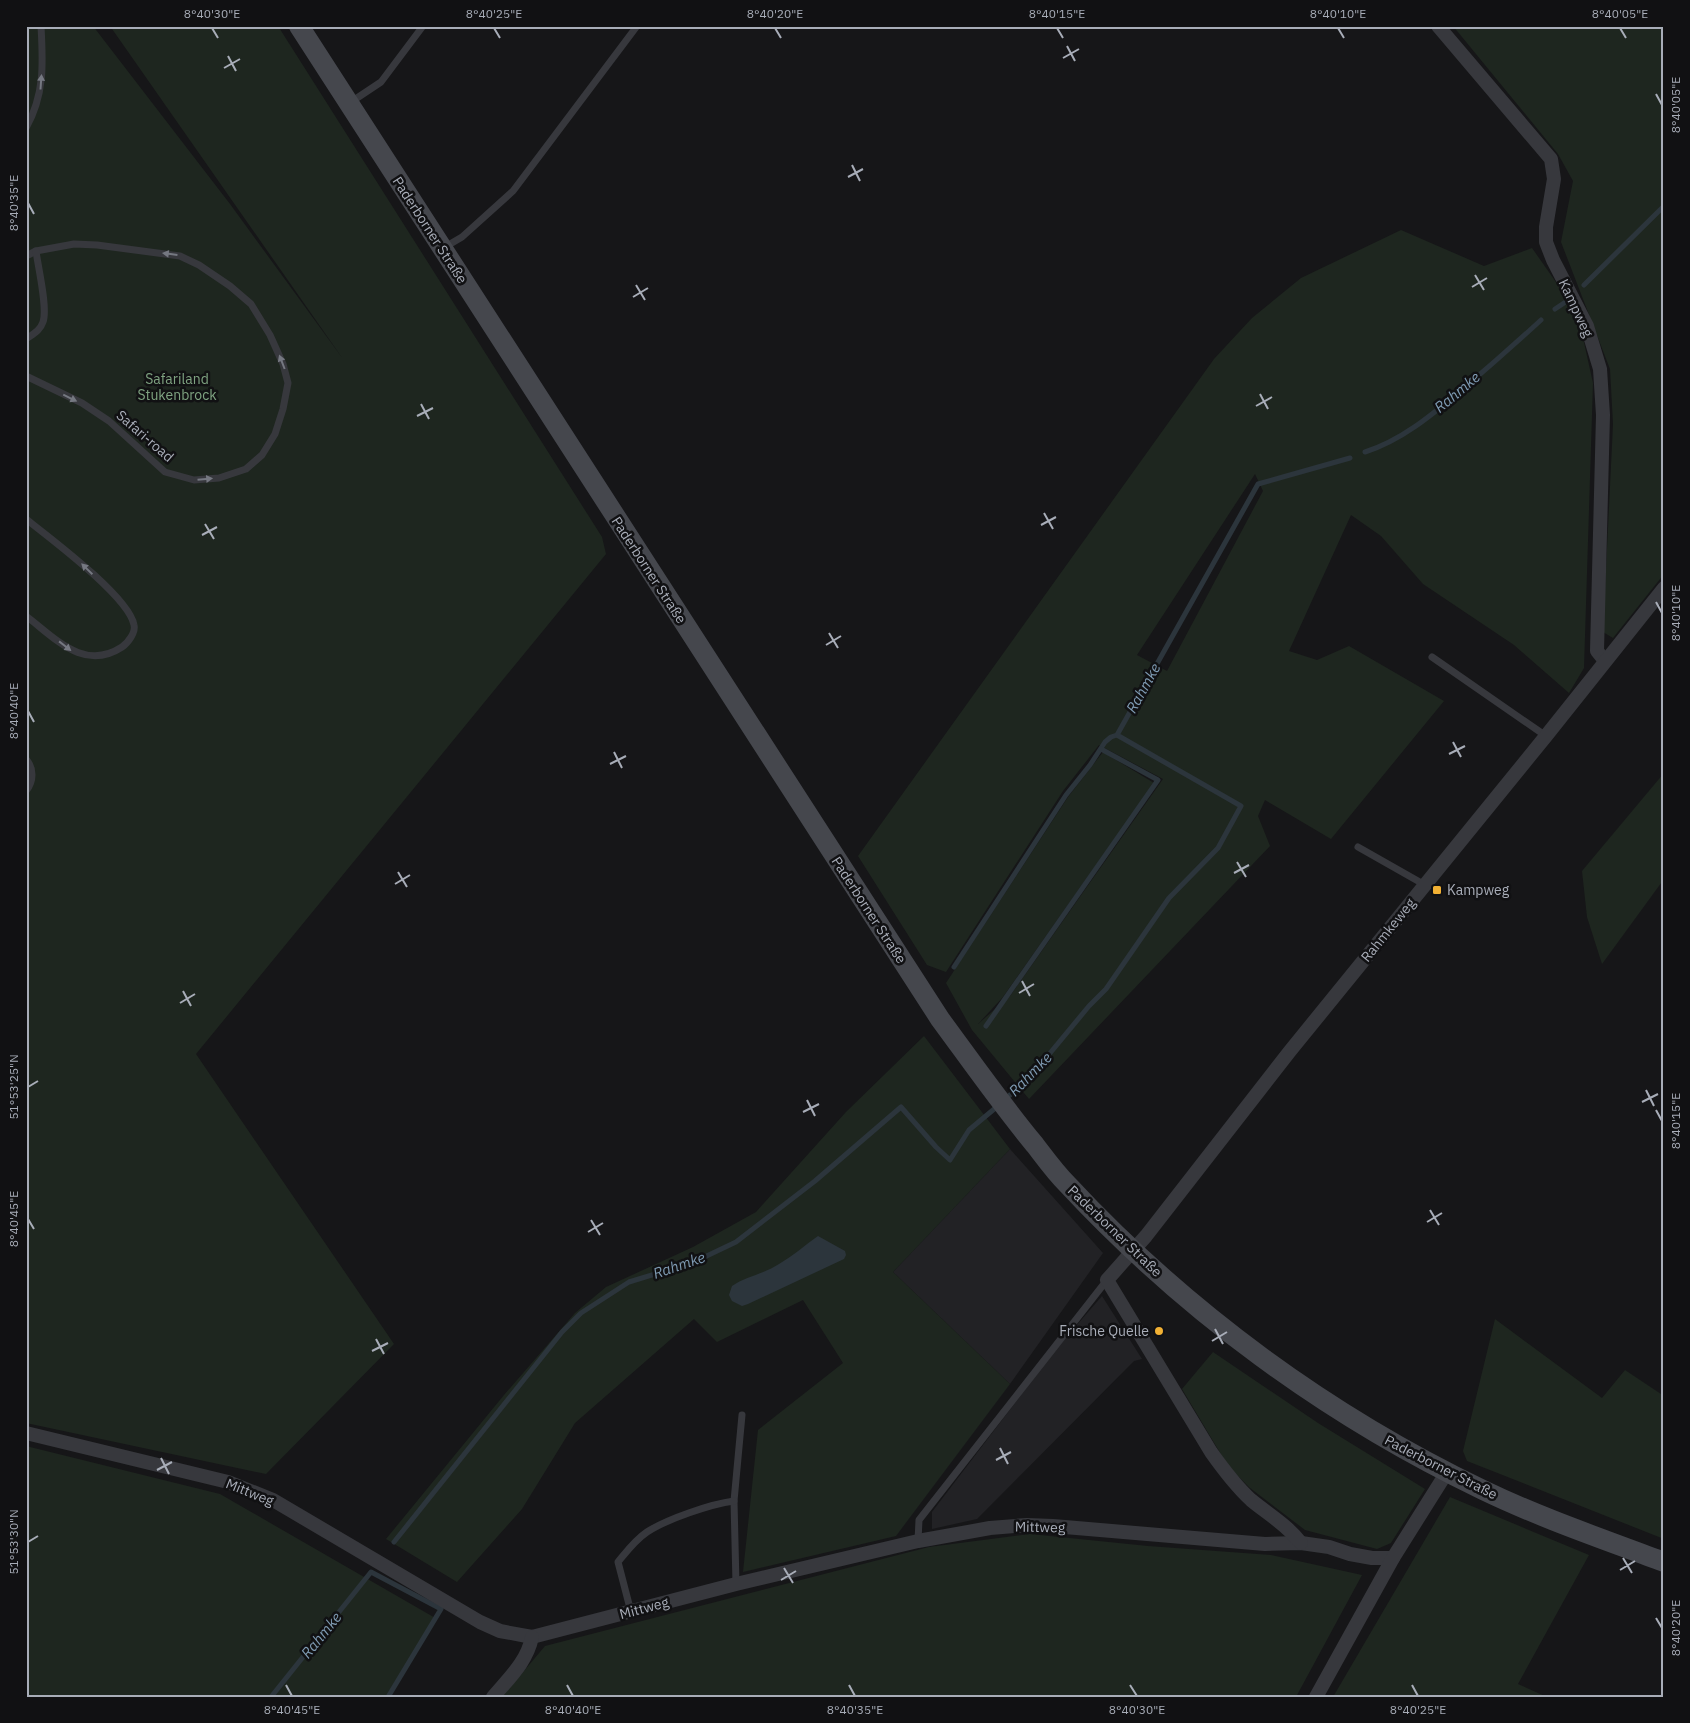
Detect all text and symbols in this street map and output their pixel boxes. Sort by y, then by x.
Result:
text: 8°40'30"E [184,6,240,21]
text: 8°40'25"E [466,6,522,21]
text: 8°40'20"E [747,6,803,21]
text: 8°40'15"E [1029,6,1085,21]
text: 8°40'10"E [1310,6,1366,21]
text: 8°40'05"E [1592,6,1648,21]
one-way arrow [37,74,45,90]
text: 8°40'05"E [1668,77,1683,133]
street label: Paderborner Straße [389,173,472,287]
text: 8°40'35"E [6,175,21,231]
one-way arrow [162,250,178,258]
street label: Kampweg [1555,276,1598,341]
one-way arrow [278,354,286,369]
water label: Rahmke [1430,367,1484,417]
park label: Safariland Stukenbrock [137,370,217,404]
one-way arrow [63,394,77,402]
street label: Safari-road [113,406,177,466]
one-way arrow [197,475,213,483]
street label: Paderborner Straße [608,513,691,627]
one-way arrow [81,563,93,575]
text: 8°40'10"E [1668,585,1683,641]
one-way arrow [58,640,71,651]
water label: Rahmke [1122,659,1165,716]
text: 8°40'40"E [6,683,21,739]
street label: Paderborner Straße [828,853,911,967]
place label: Kampweg [1447,881,1510,899]
marker: Kampweg [1431,884,1443,896]
street label: Rahmkeweg [1357,894,1420,966]
water label: Rahmke [1004,1048,1056,1100]
text: 51°53'25"N [6,1054,21,1120]
text: 8°40'15"E [1668,1093,1683,1149]
street label: Paderborner Straße [1064,1181,1166,1281]
text: 8°40'45"E [6,1191,21,1247]
water label: Rahmke [650,1247,708,1283]
place label: Frische Quelle [1059,1322,1149,1340]
marker: Frische Quelle [1153,1325,1165,1337]
street label: Paderborner Straße [1382,1431,1501,1503]
street label: Mittweg [223,1474,277,1510]
text: 51°53'30"N [6,1509,21,1575]
street label: Mittweg [1015,1518,1066,1536]
street label: Mittweg [617,1593,671,1623]
text: 8°40'20"E [1668,1600,1683,1656]
water label: Rahmke [297,1608,346,1662]
text: 8°40'45"E [264,1702,320,1717]
text: 8°40'40"E [545,1702,601,1717]
text: 8°40'35"E [827,1702,883,1717]
text: 8°40'30"E [1109,1702,1165,1717]
text: 8°40'25"E [1390,1702,1446,1717]

